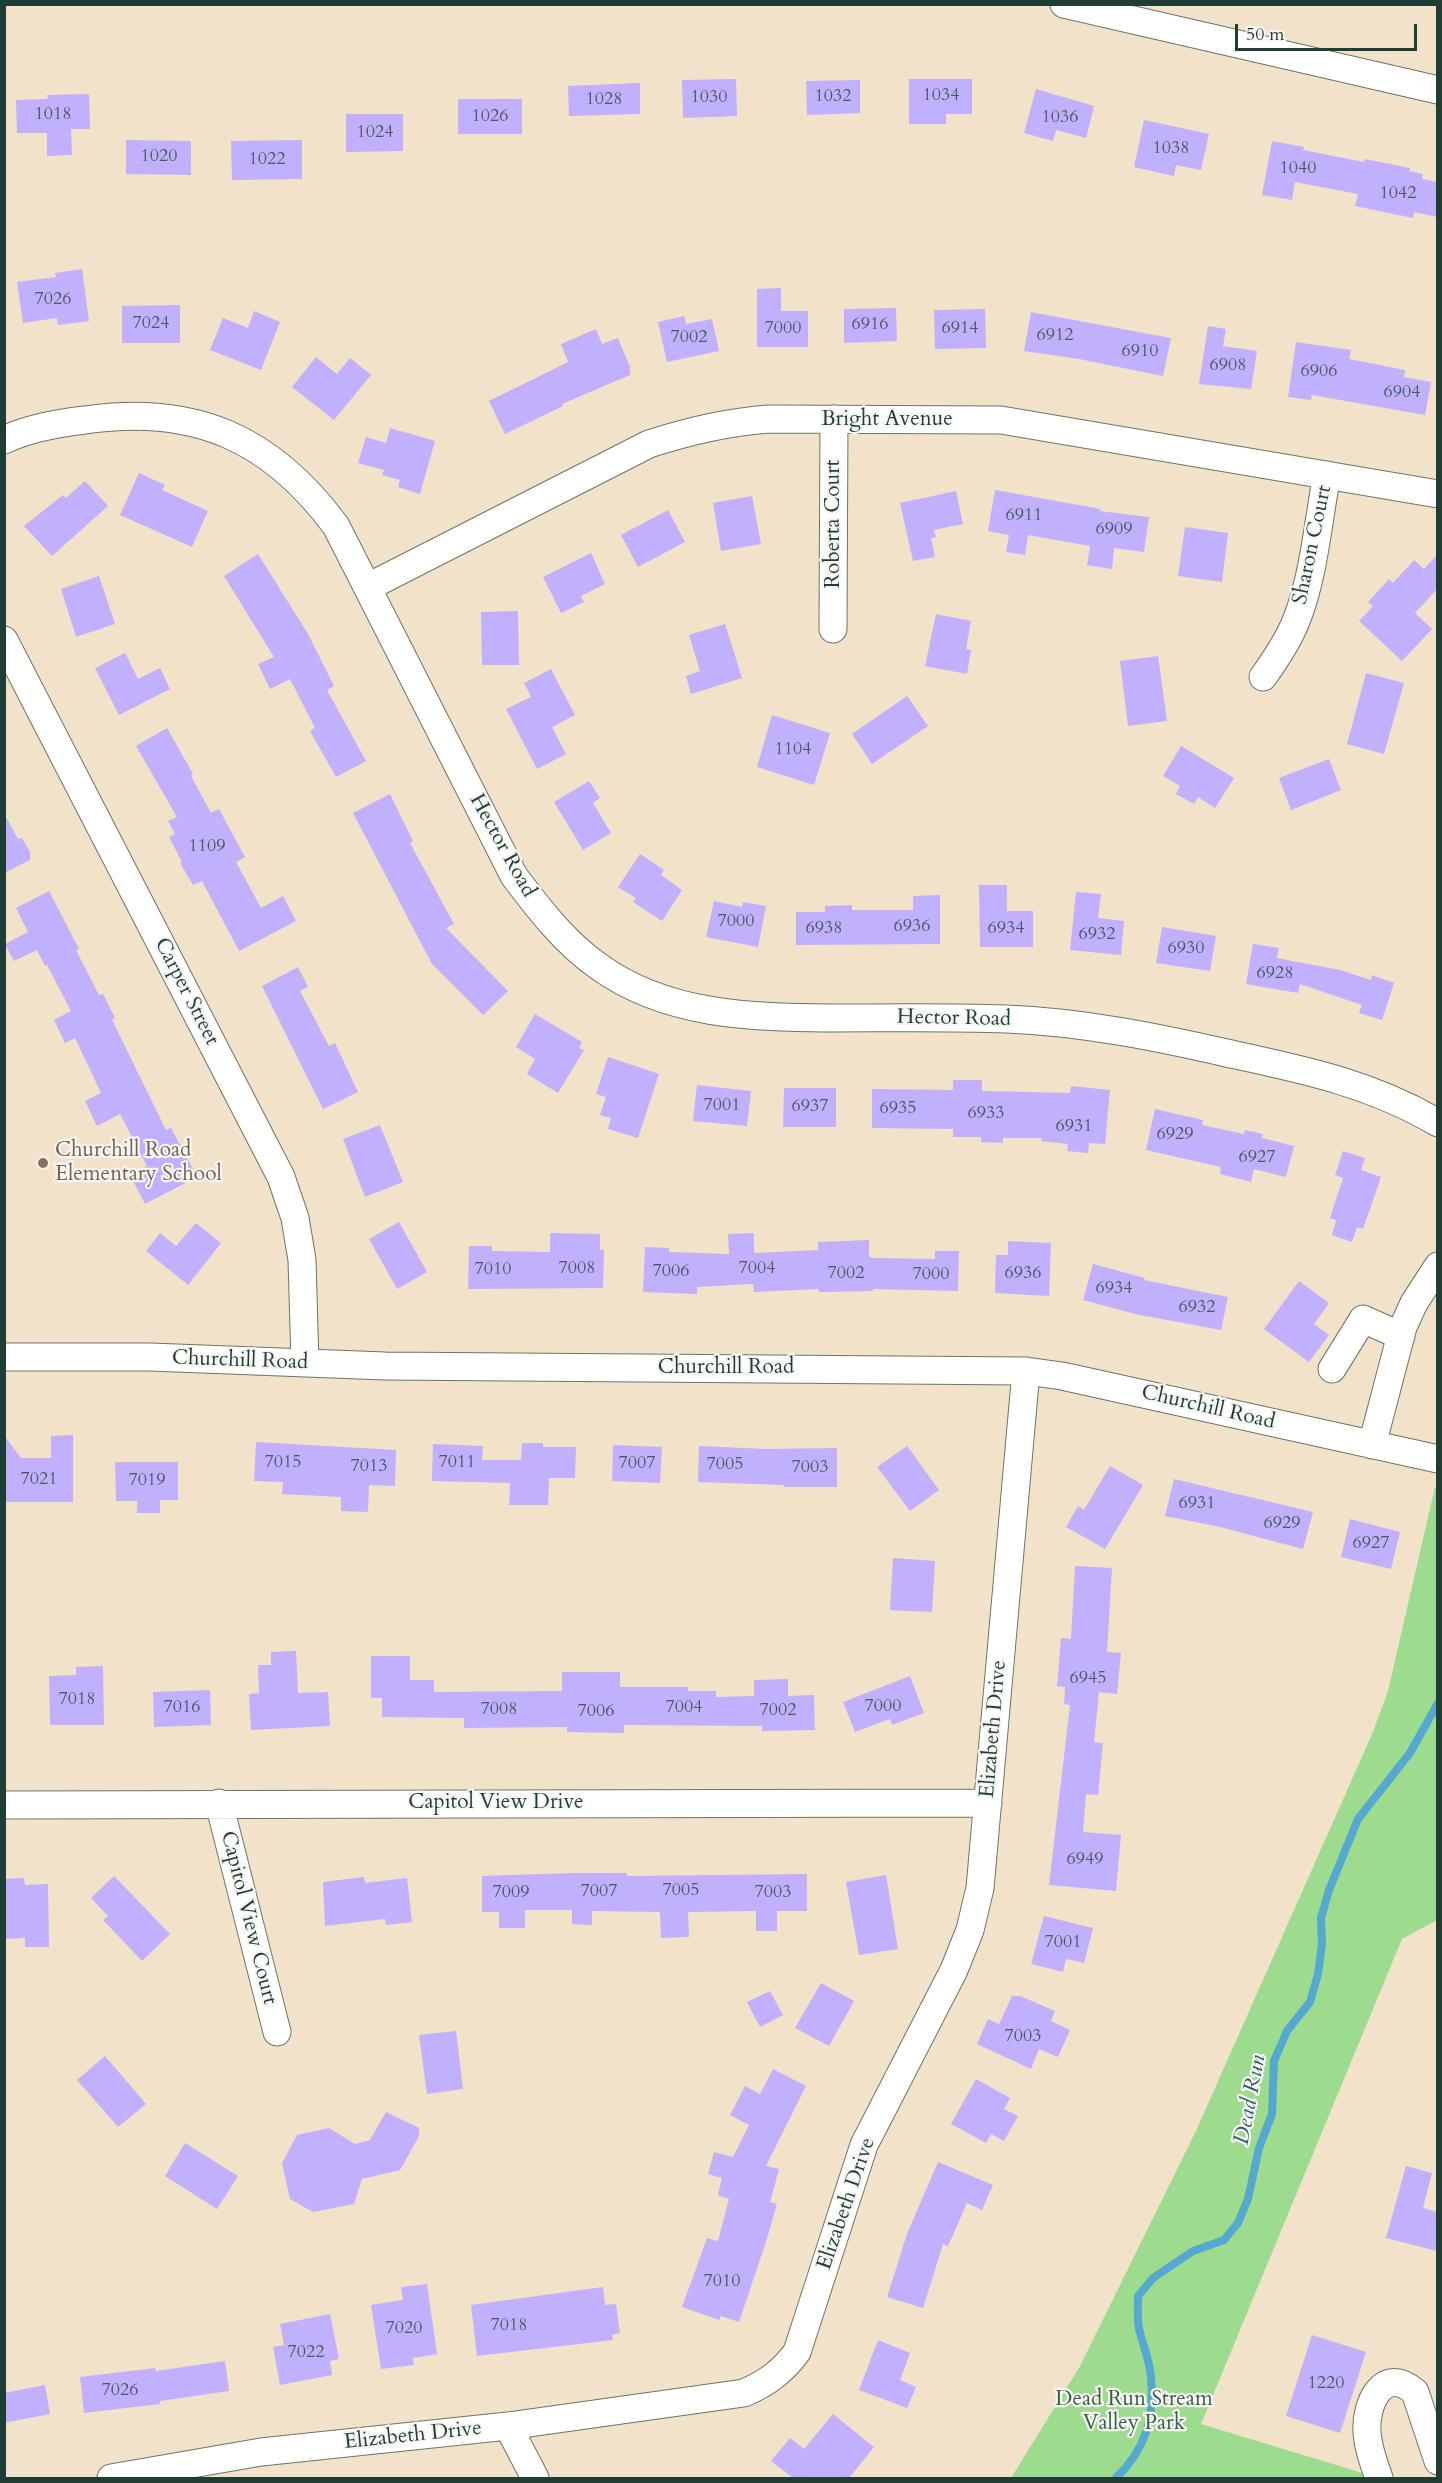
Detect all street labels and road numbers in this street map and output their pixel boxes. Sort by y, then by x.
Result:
street label: Bright Avenue [821,407,953,433]
street label: Roberta Court [821,460,847,588]
street label: Sharon Court [1288,483,1338,607]
street label: Hector Road [463,790,541,902]
street label: Carper Street [148,934,224,1050]
street label: Hector Road [897,1005,1011,1033]
street label: Churchill Road [171,1346,309,1376]
street label: Churchill Road [658,1355,794,1381]
street label: Churchill Road [1139,1380,1277,1436]
street label: Elizabeth Drive [975,1659,1013,1799]
street label: Capitol View Drive [408,1790,584,1816]
street label: Capitol View Court [214,1829,282,2007]
street label: Elizabeth Drive [813,2135,881,2273]
street label: Elizabeth Drive [343,2416,483,2456]

